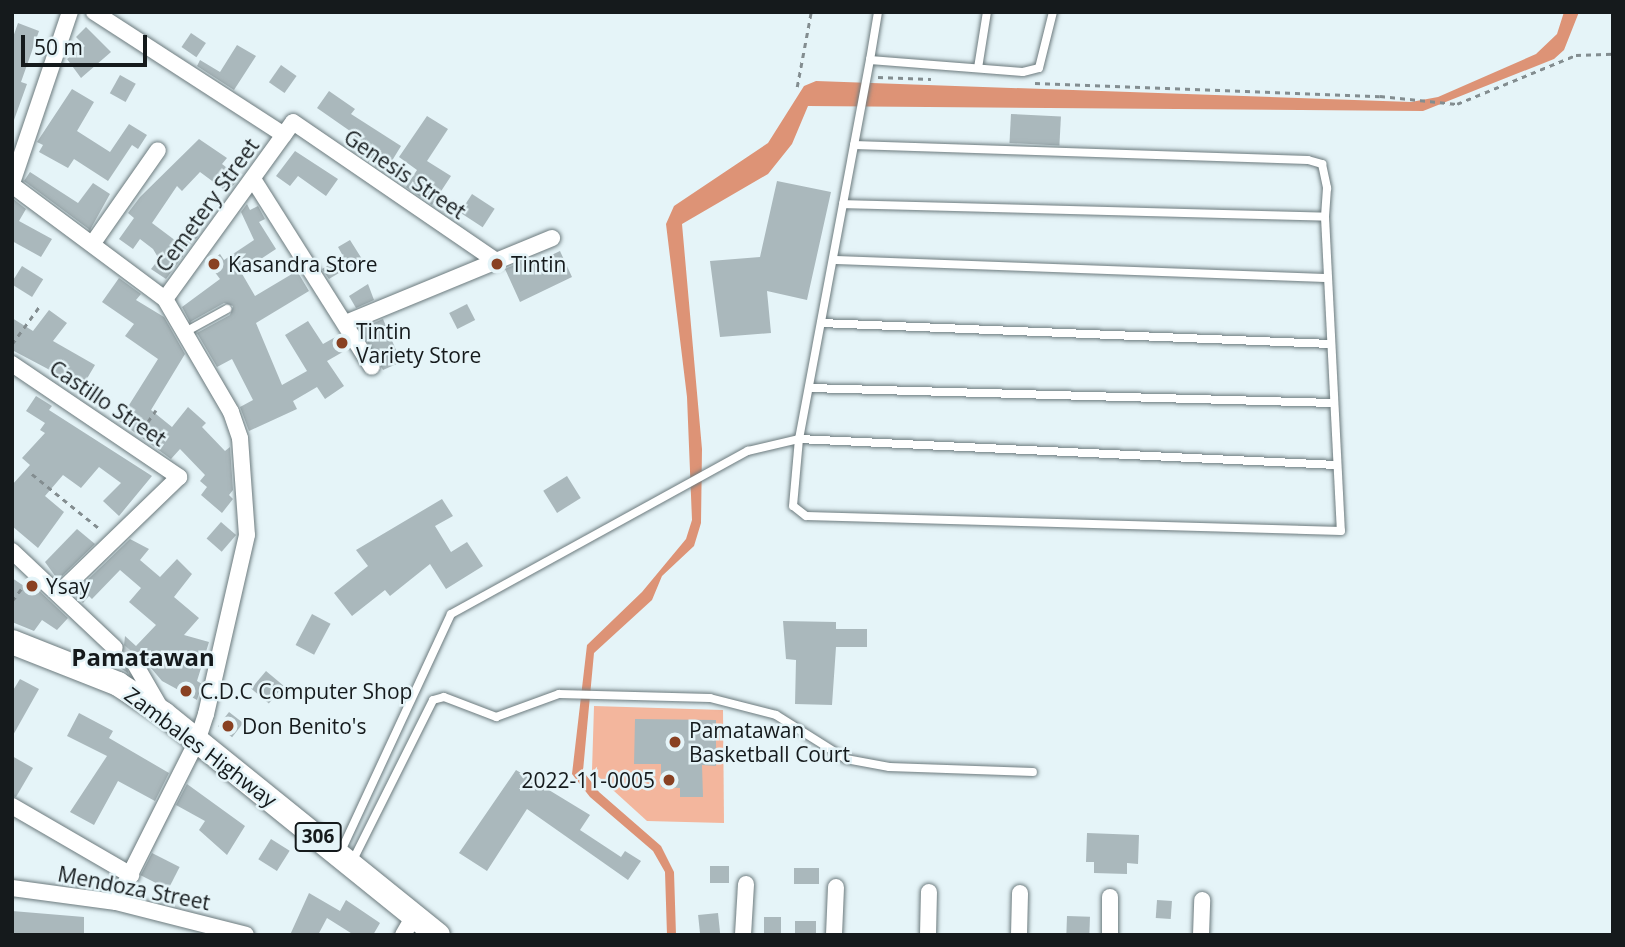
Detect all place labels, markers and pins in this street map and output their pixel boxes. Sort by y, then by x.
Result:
place label: Kasandra Store [228,251,378,277]
place label: Tintin [511,251,566,277]
marker: Kasandra Store [206,256,222,272]
marker: Tintin [489,256,505,272]
place label: Tintin Variety Store [356,318,481,368]
marker: Tintin Variety Store [334,335,350,351]
place label: Ysay [46,573,90,599]
marker: Ysay [24,578,40,594]
place label: C.D.C Computer Shop [200,678,412,704]
marker: C.D.C Computer Shop [178,683,194,699]
place label: Don Benito's [242,713,366,739]
place label: Pamatawan Basketball Court [689,717,850,767]
marker: Don Benito's [220,718,236,734]
marker: Pamatawan Basketball Court [667,734,683,750]
place label: 2022-11-0005 [521,767,655,793]
marker: 2022-11-0005 [661,772,677,788]

